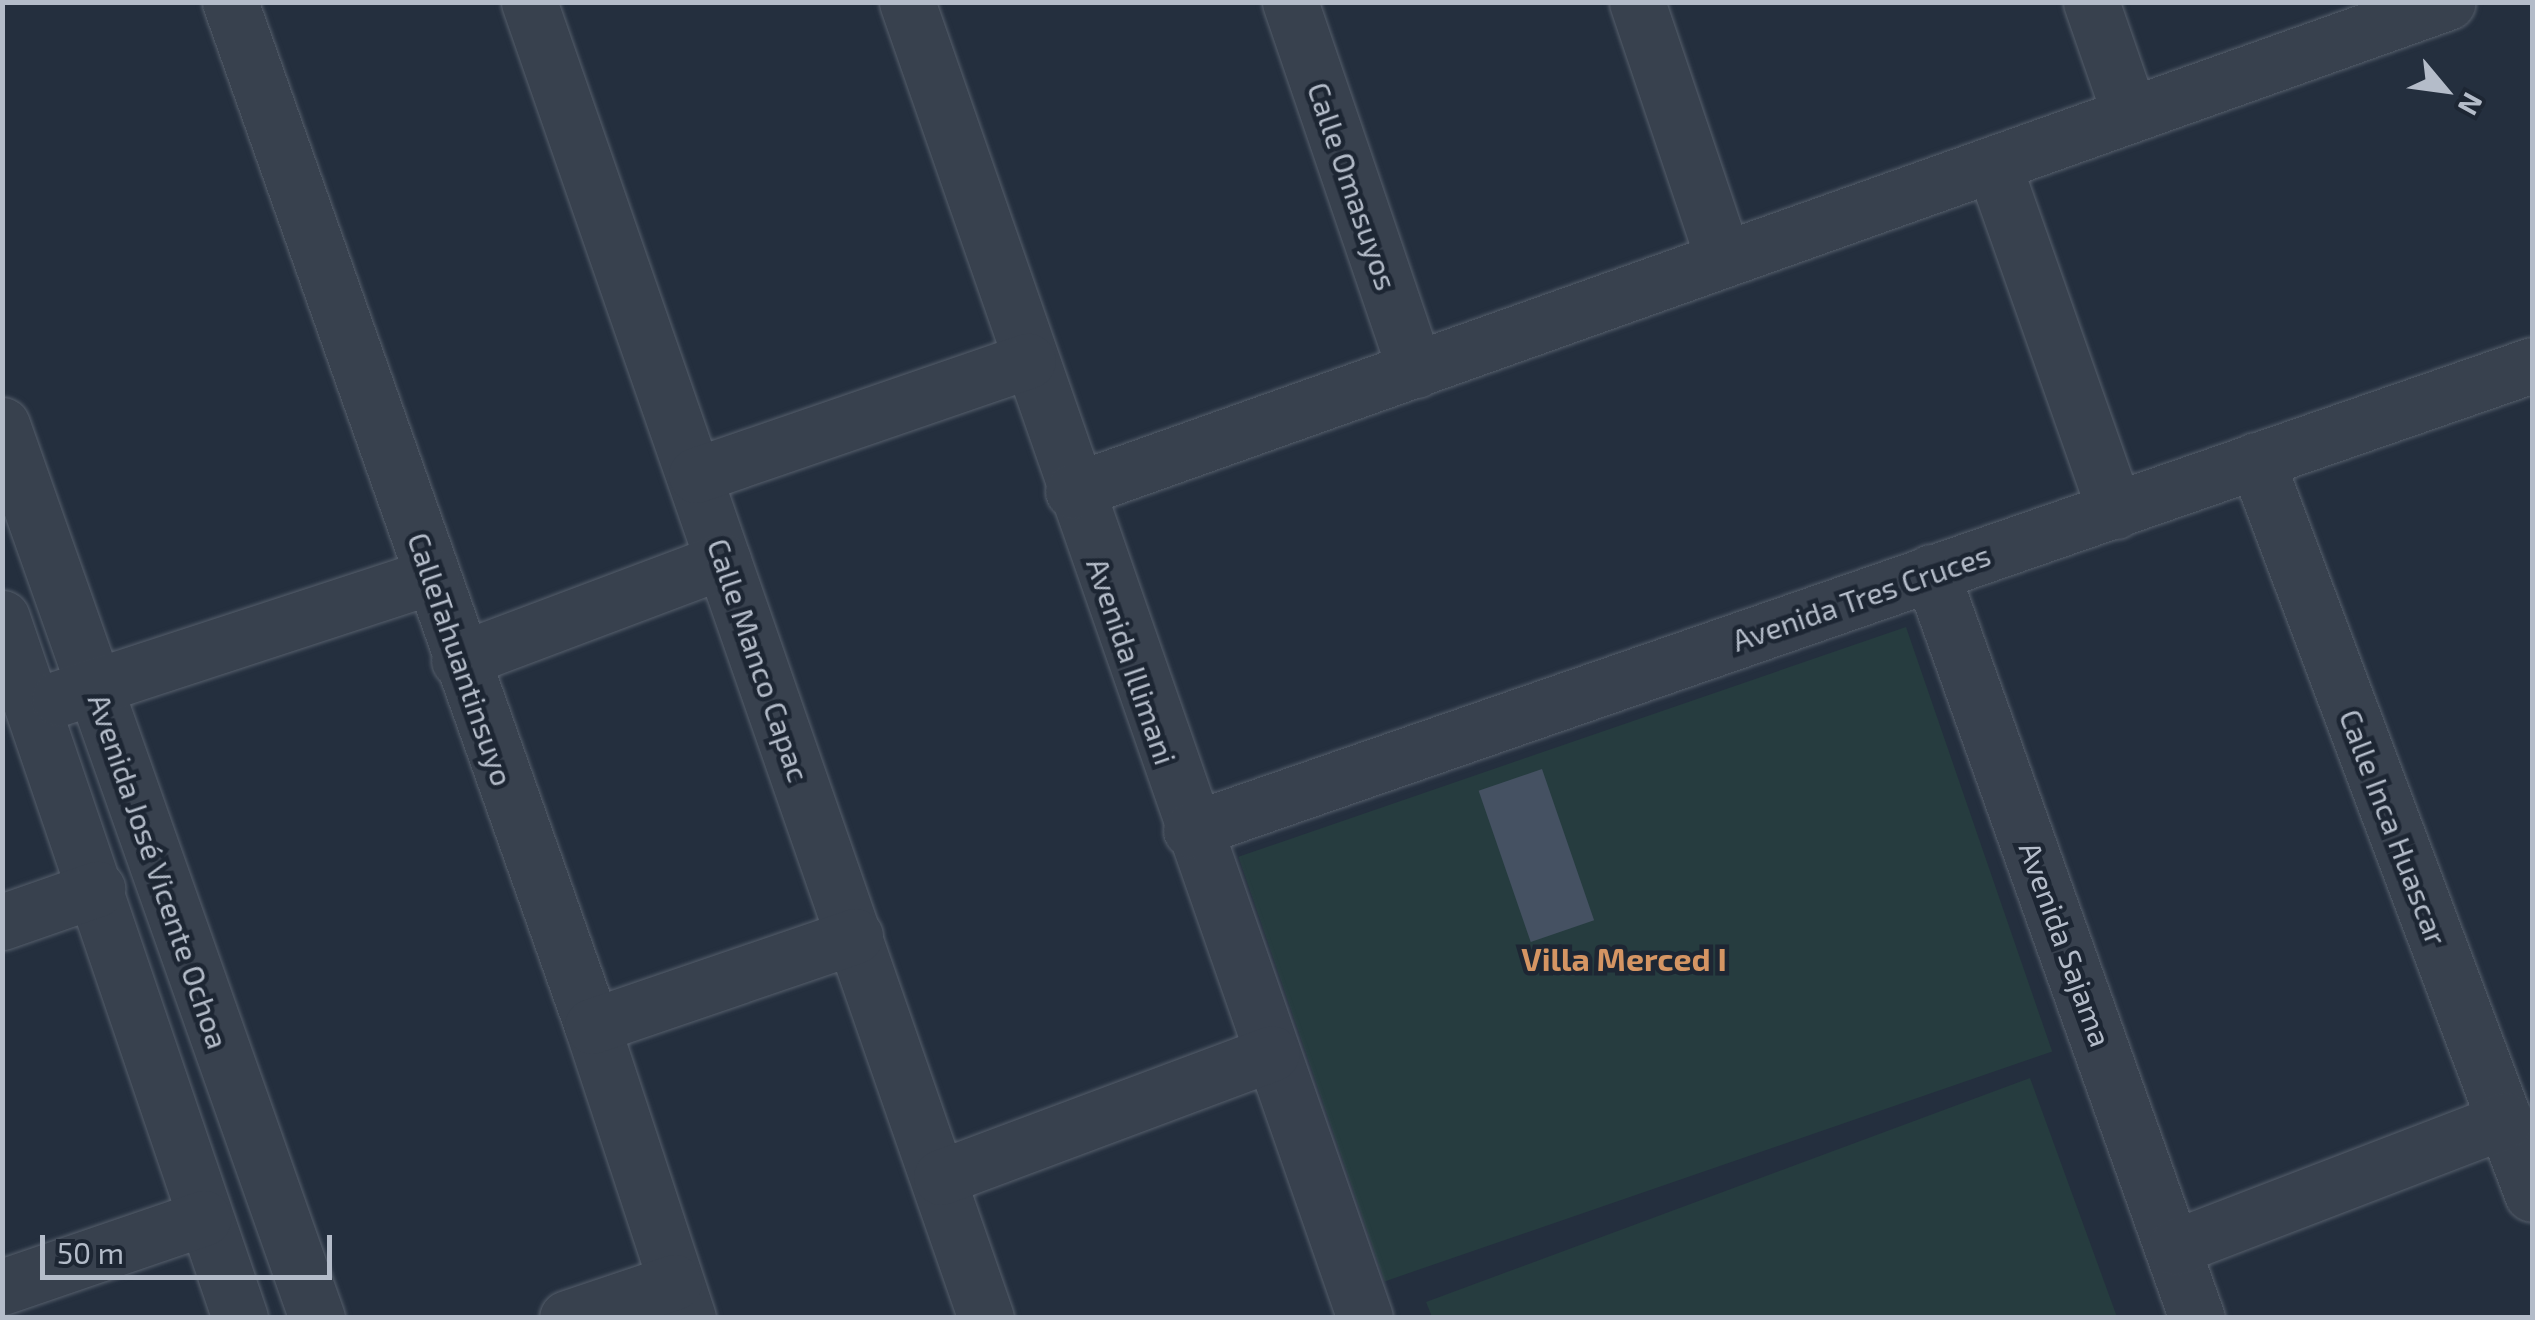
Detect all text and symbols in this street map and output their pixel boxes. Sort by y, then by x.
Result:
north arrow [2395,40,2495,140]
street label: Calle Omasuyos [1301,77,1405,295]
text: N [2451,87,2491,122]
street label: CalleTahuantinsuyo [401,528,521,790]
street label: Calle Manco Capac [701,534,817,786]
street label: Avenida Tres Cruces [1727,536,1995,658]
street label: Avenida Illimani [1080,553,1184,769]
street label: Avenida José Vicente Ochoa [81,688,237,1054]
street label: Calle Inca Huascar [2333,704,2455,950]
street label: Avenida Sajama [2012,837,2120,1051]
district label: Villa Merced I [1521,939,1727,977]
scale bar [45,1215,338,1277]
text: 50 m [57,1234,124,1270]

